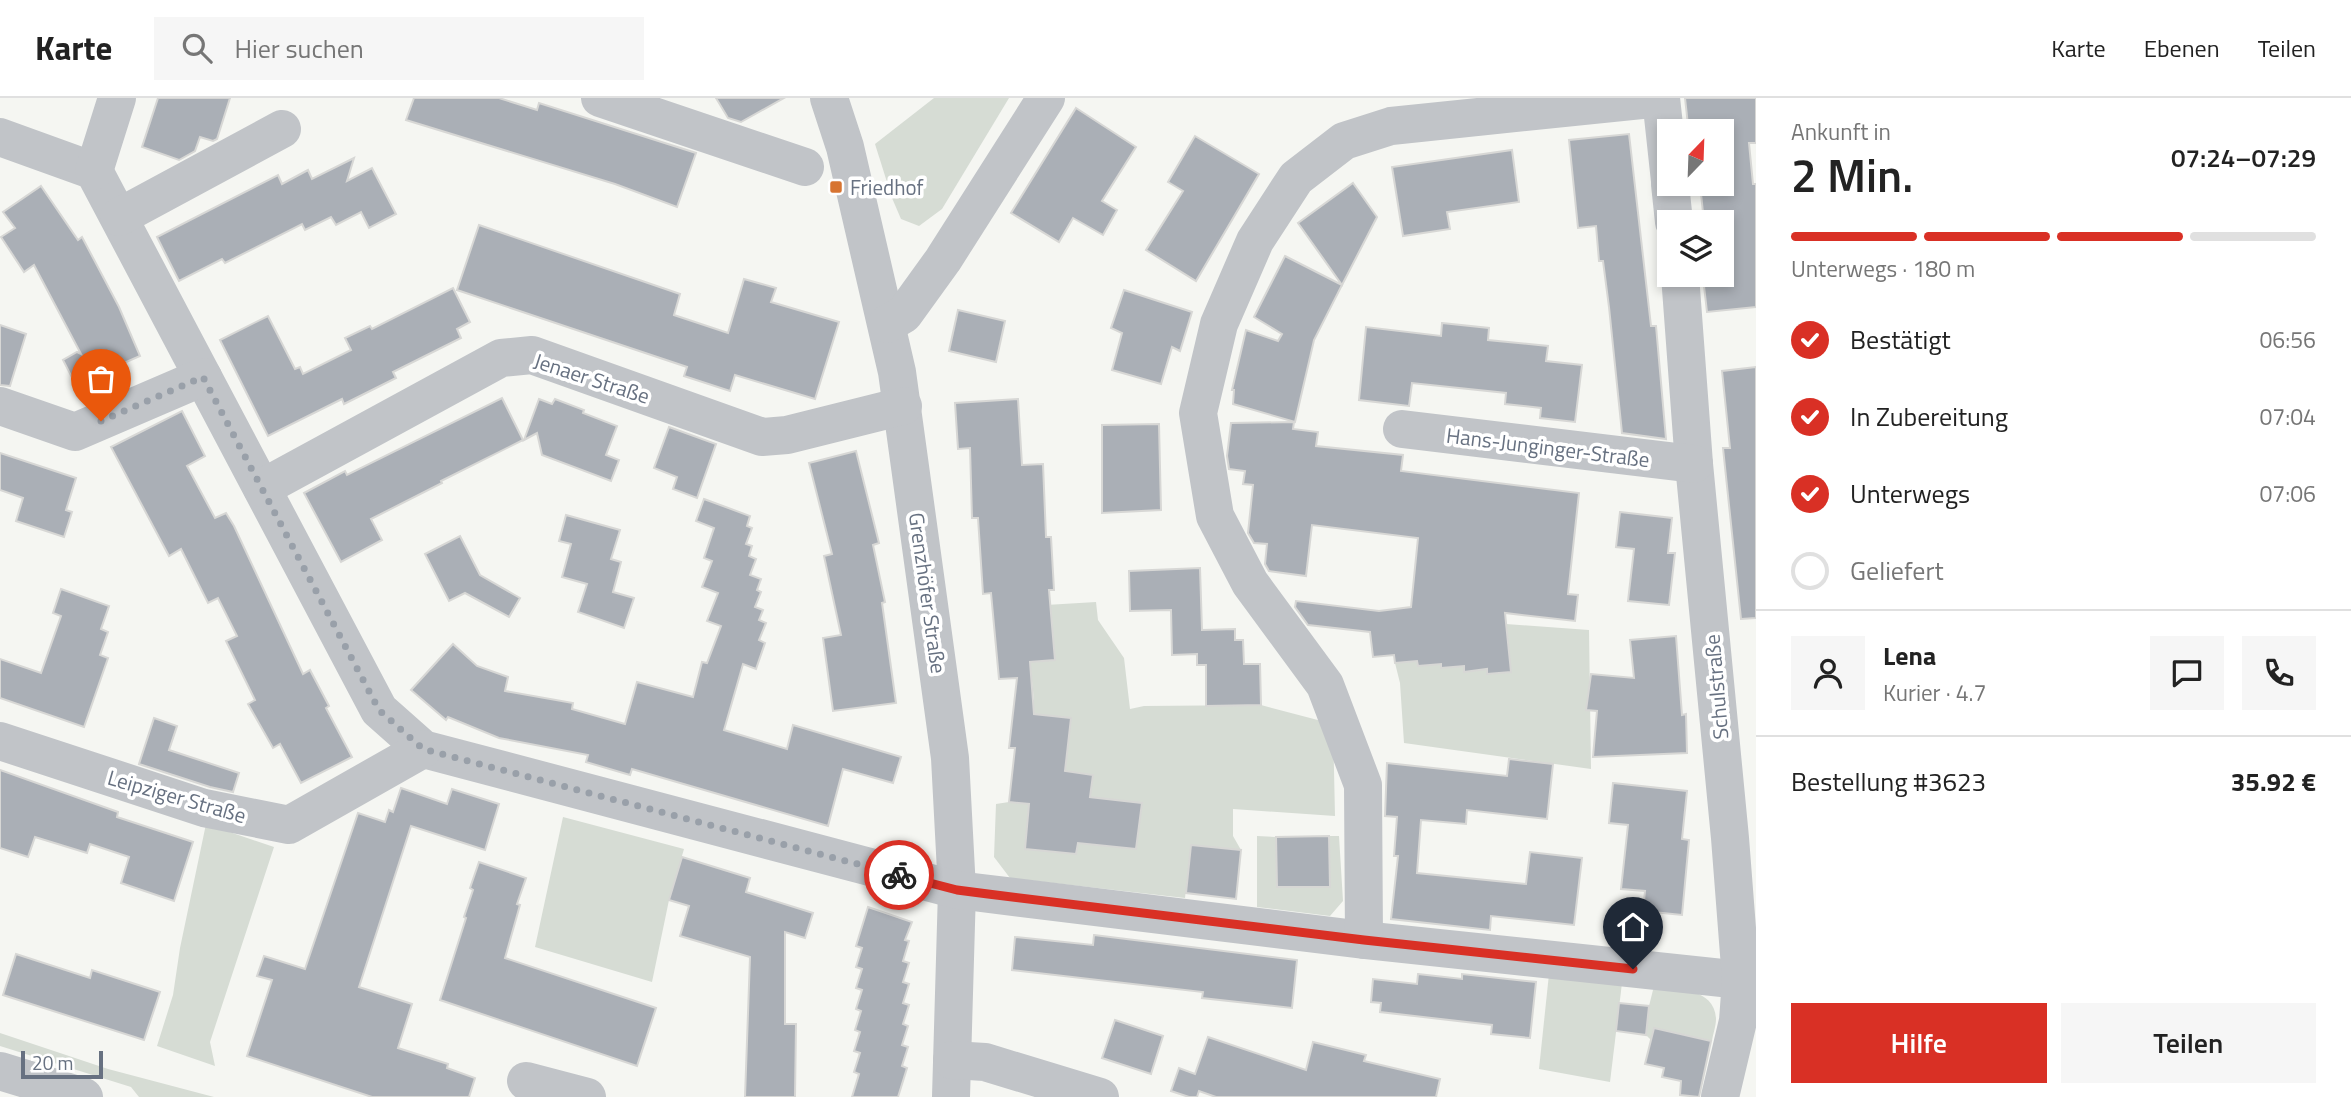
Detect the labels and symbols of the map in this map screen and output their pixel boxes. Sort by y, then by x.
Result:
north arrow [1657,119,1734,196]
place label: Friedhof [850,171,924,203]
marker: Friedhof [828,179,844,195]
street label: Jenaer Straße [530,344,654,412]
pin [71,349,131,421]
street label: Hans-Junginger-Straße [1445,419,1651,475]
street label: Grenzhöfer Straße [901,511,955,675]
street label: Schulstraße [1695,633,1737,741]
street label: Leipziger Straße [104,761,250,831]
courier [864,840,934,910]
pin [1603,897,1663,969]
scale bar [21,1048,103,1080]

